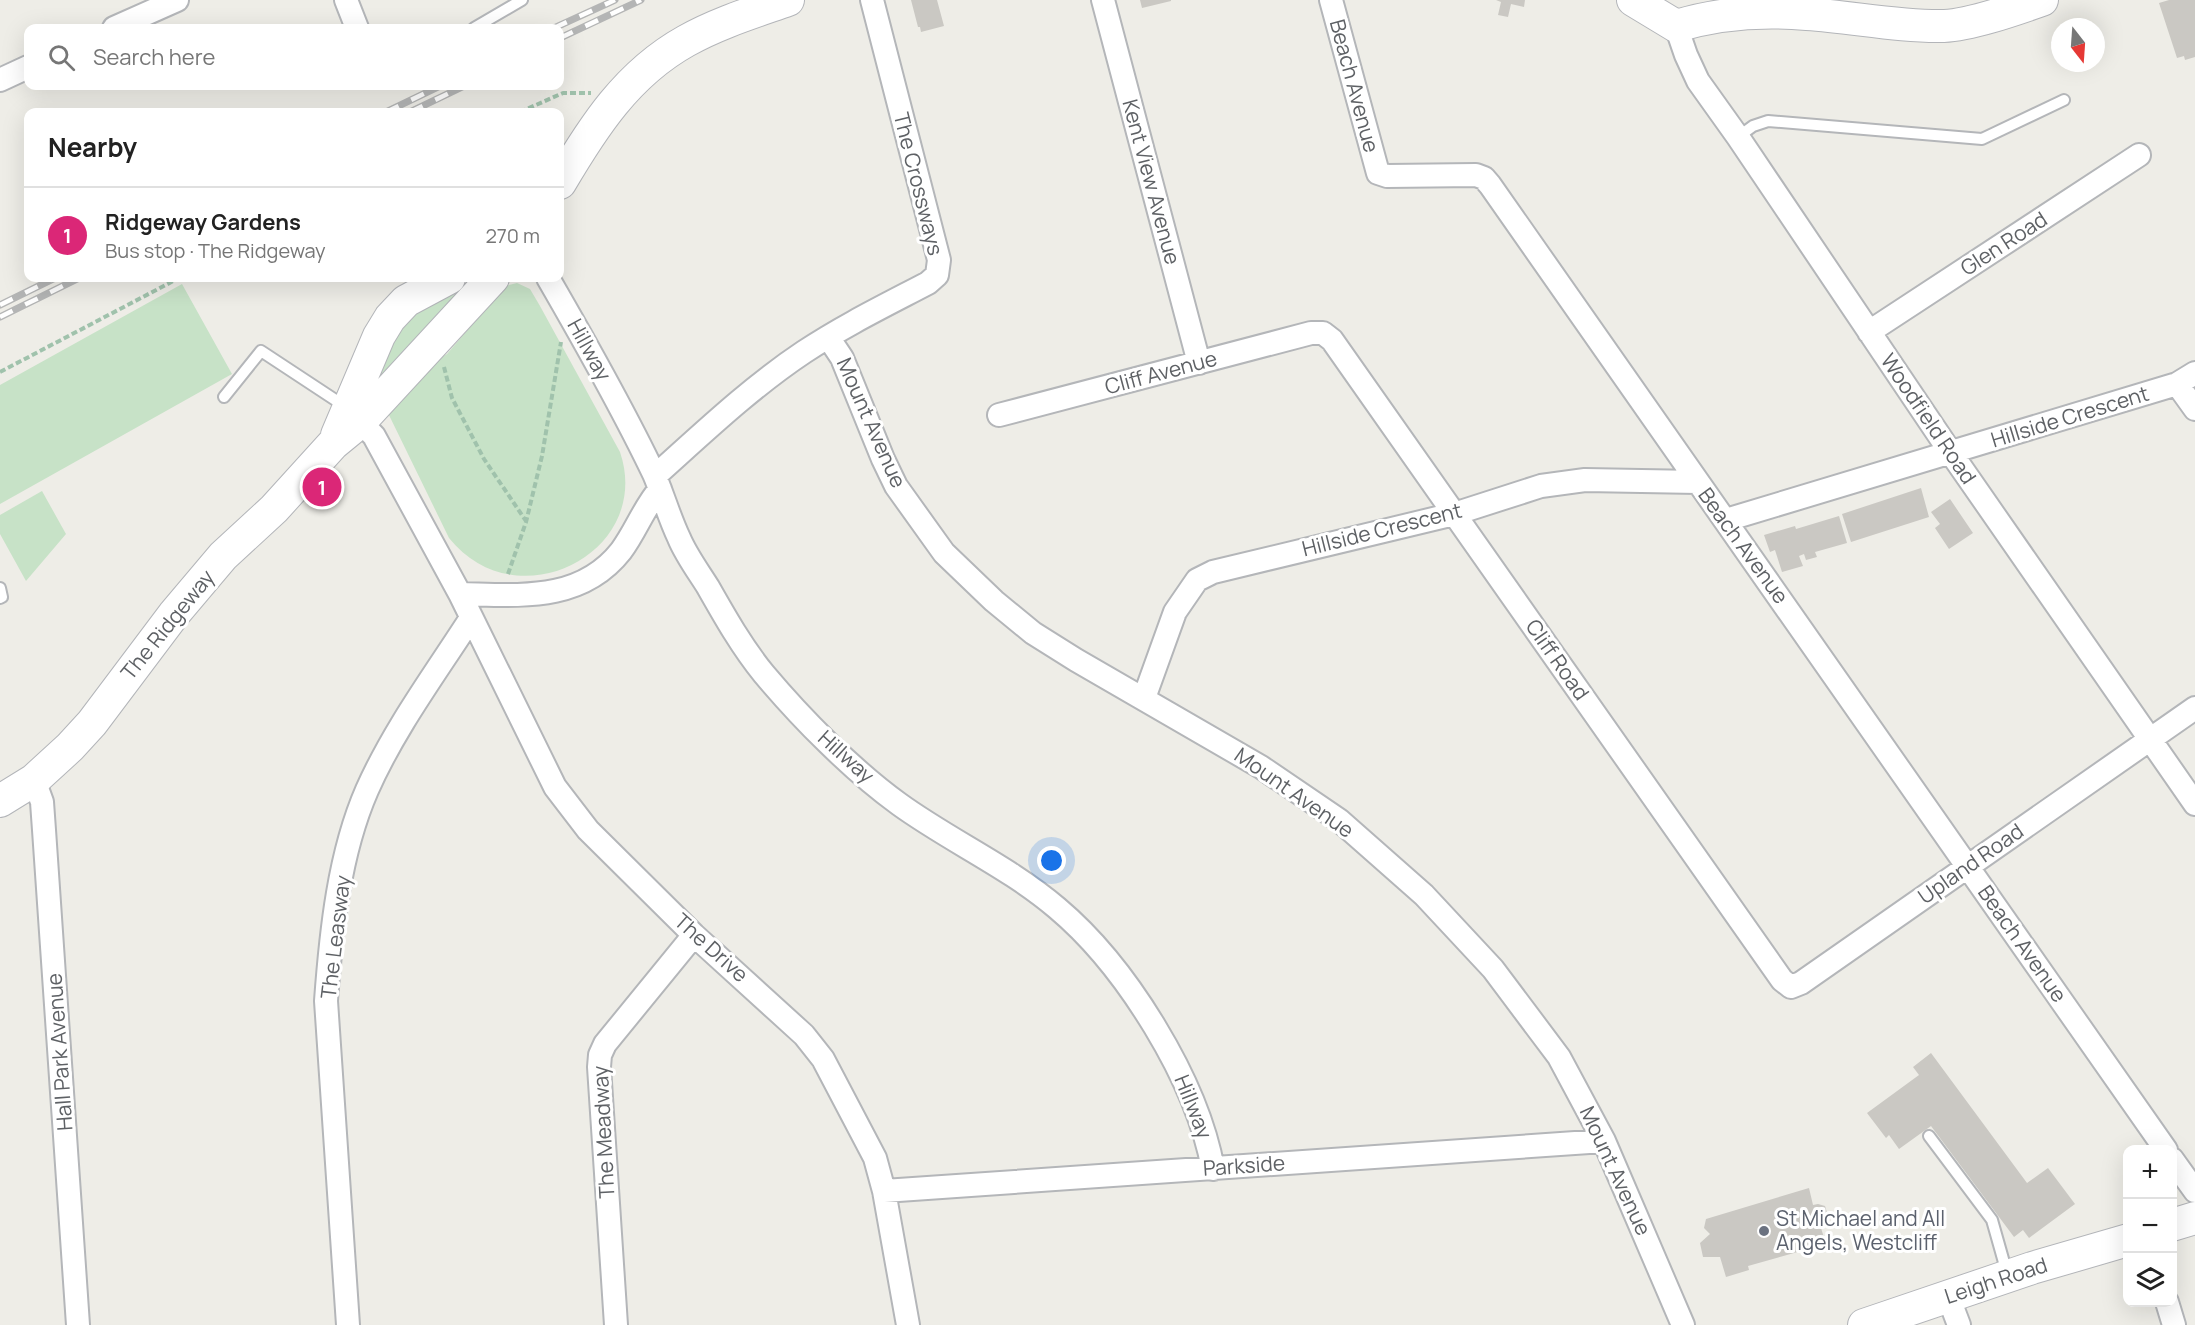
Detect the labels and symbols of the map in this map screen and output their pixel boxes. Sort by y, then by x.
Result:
street label: Beach Avenue [1324,16,1386,155]
north arrow [2051,18,2105,72]
street label: Kent View Avenue [1116,96,1187,267]
street label: The Crossways [888,109,950,258]
street label: Glen Road [1955,205,2052,282]
street label: Hillway [561,314,618,385]
street label: Cliff Avenue [1102,344,1220,400]
street label: Woodfield Road [1875,348,1983,489]
street label: Mount Avenue [831,353,913,492]
street label: Hillside Crescent [1987,379,2152,453]
pin: 1 [302,464,342,510]
street label: Beach Avenue [1692,482,1795,609]
street label: Hillside Crescent [1299,496,1465,562]
street label: The Ridgeway [114,564,220,685]
street label: Cliff Road [1520,613,1596,705]
street label: Hillway [813,724,881,789]
street label: Mount Avenue [1229,741,1360,844]
street label: Upland Road [1912,817,2029,910]
your location [1037,846,1066,875]
street label: The Leasway [314,874,356,1000]
street label: Beach Avenue [1972,879,2074,1007]
street label: The Drive [669,907,755,988]
street label: Hall Park Avenue [40,972,78,1132]
street label: The Meadway [586,1065,620,1199]
street label: Hillway [1168,1070,1219,1143]
street label: Mount Avenue [1574,1101,1658,1240]
street label: Parkside [1202,1148,1286,1182]
place label: St Michael and All Angels, Westcliff [1776,1204,1945,1256]
marker: St Michael and All Angels, Westcliff [1757,1224,1771,1238]
street label: Leigh Road [1941,1250,2051,1310]

